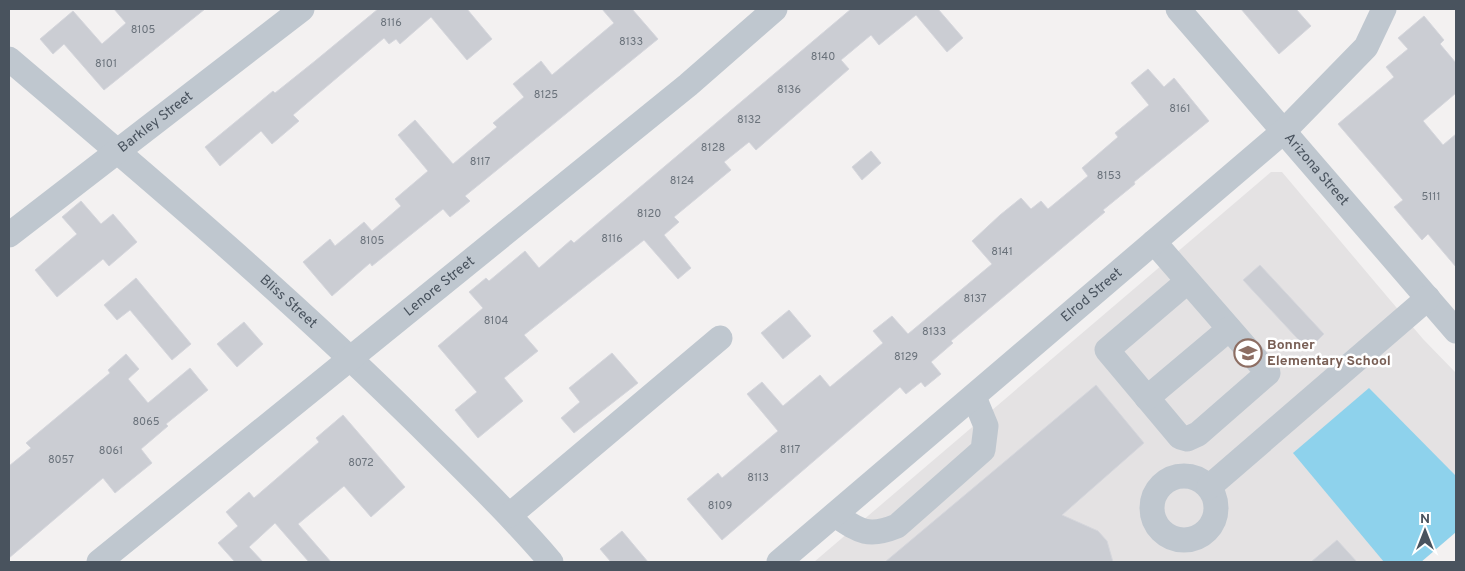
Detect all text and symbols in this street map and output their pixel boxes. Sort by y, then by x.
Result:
house number: 8116 [380,16,402,30]
house number: 8105 [131,23,156,37]
house number: 8133 [619,35,643,49]
house number: 8140 [811,50,835,64]
house number: 8101 [95,57,117,71]
house number: 8136 [777,83,801,97]
street label: Barkley Street [115,88,196,156]
house number: 8125 [534,88,558,102]
house number: 8161 [1169,102,1191,116]
house number: 8132 [737,113,761,127]
street label: Arizona Street [1281,130,1353,209]
house number: 8128 [701,141,725,155]
house number: 8117 [470,155,491,169]
house number: 8153 [1097,169,1121,183]
house number: 8124 [670,174,694,188]
house number: 5111 [1421,190,1441,204]
house number: 8120 [637,207,661,221]
house number: 8116 [601,232,623,246]
house number: 8105 [360,234,385,248]
house number: 8141 [991,245,1013,259]
street label: Lenore Street [401,253,478,320]
street label: Elrod Street [1058,264,1126,326]
street label: Bliss Street [256,271,321,332]
house number: 8137 [963,292,987,306]
house number: 8104 [484,314,509,328]
house number: 8133 [922,325,946,339]
place label: Bonner Elementary School [1267,337,1391,370]
school or university icon: Bonner Elementary School [1233,338,1263,368]
house number: 8129 [894,350,918,364]
house number: 8065 [132,415,160,429]
house number: 8117 [780,443,801,457]
house number: 8061 [99,444,123,458]
house number: 8057 [48,453,74,467]
house number: 8072 [348,456,374,470]
house number: 8113 [747,471,769,485]
house number: 8109 [708,499,732,513]
north arrow [1400,506,1450,556]
text: N [1420,511,1430,528]

